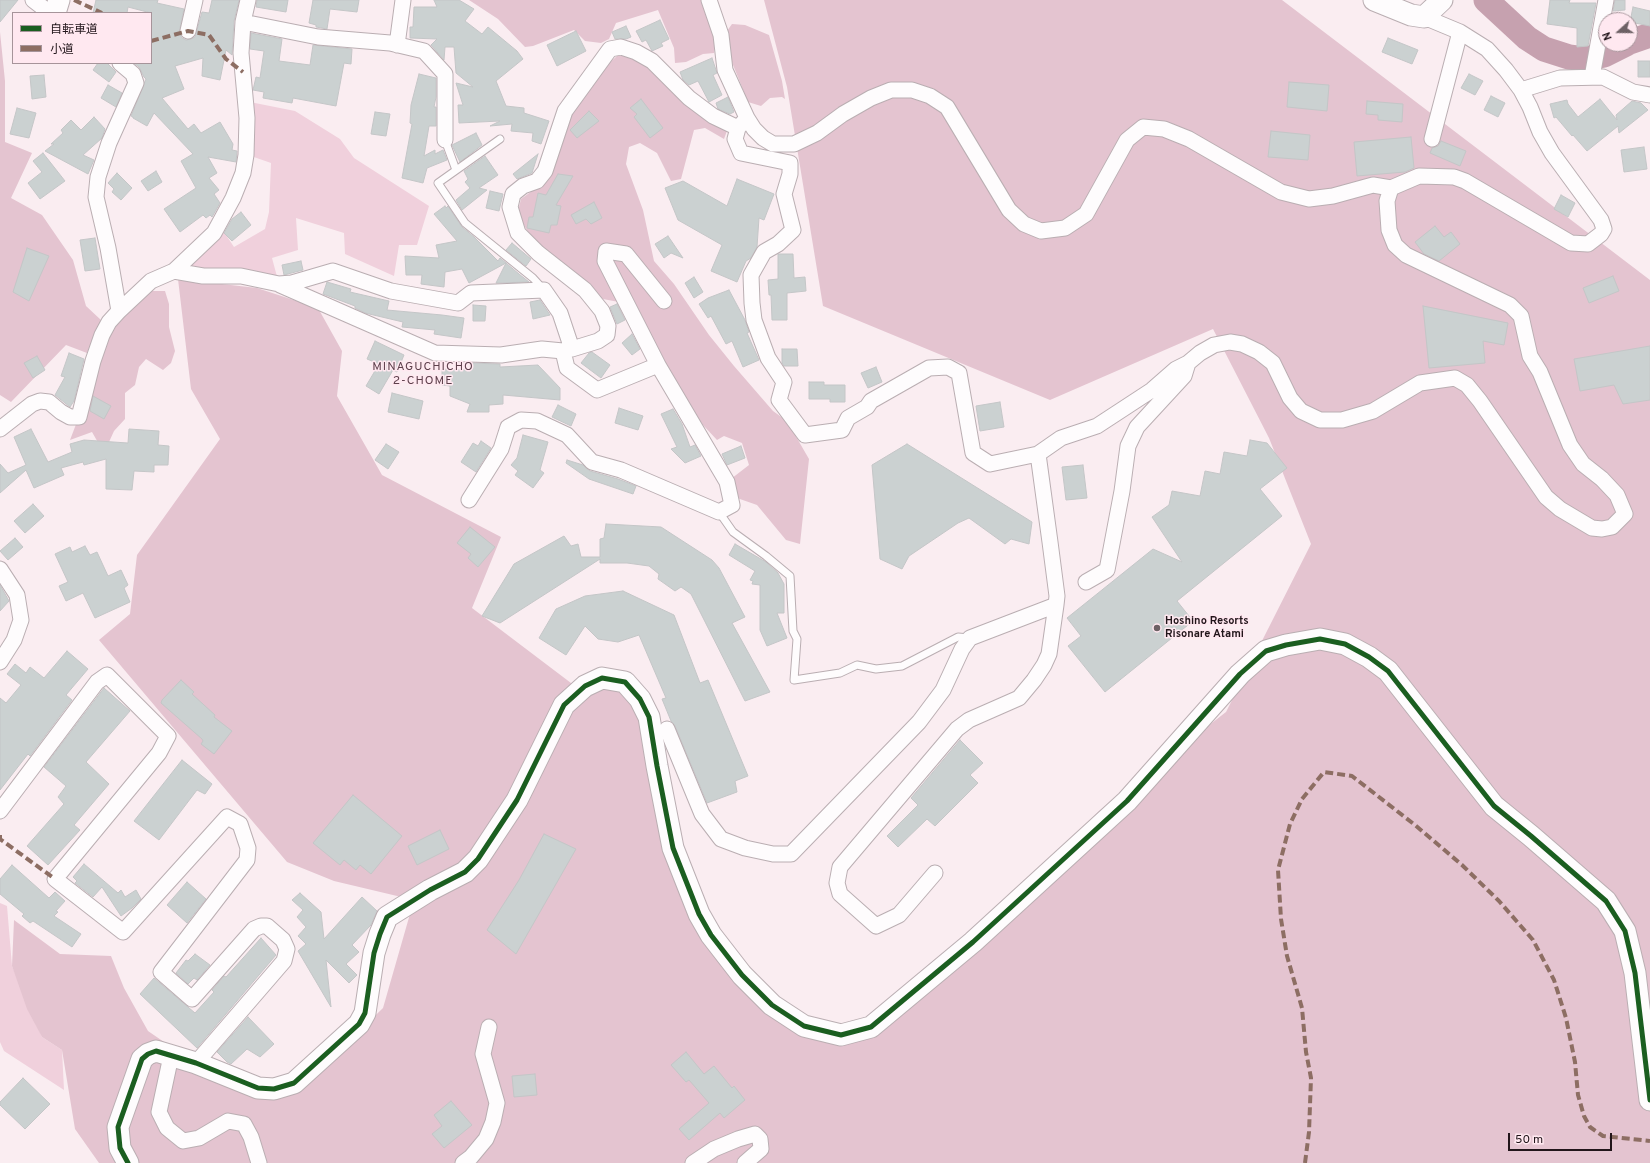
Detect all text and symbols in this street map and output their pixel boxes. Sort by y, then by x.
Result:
legend [12,12,152,64]
north arrow [1598,12,1638,52]
text: 自転車道 [50,22,98,38]
text: N [1600,30,1616,42]
text: 小道 [50,42,74,58]
district label: MINAGUCHICHO 2-CHOME [372,361,474,389]
place label: Hoshino Resorts Risonare Atami [1165,615,1249,641]
marker: Hoshino Resorts Risonare Atami [1152,623,1162,633]
scale bar [1510,1125,1614,1151]
text: 50 m [1515,1132,1543,1148]

